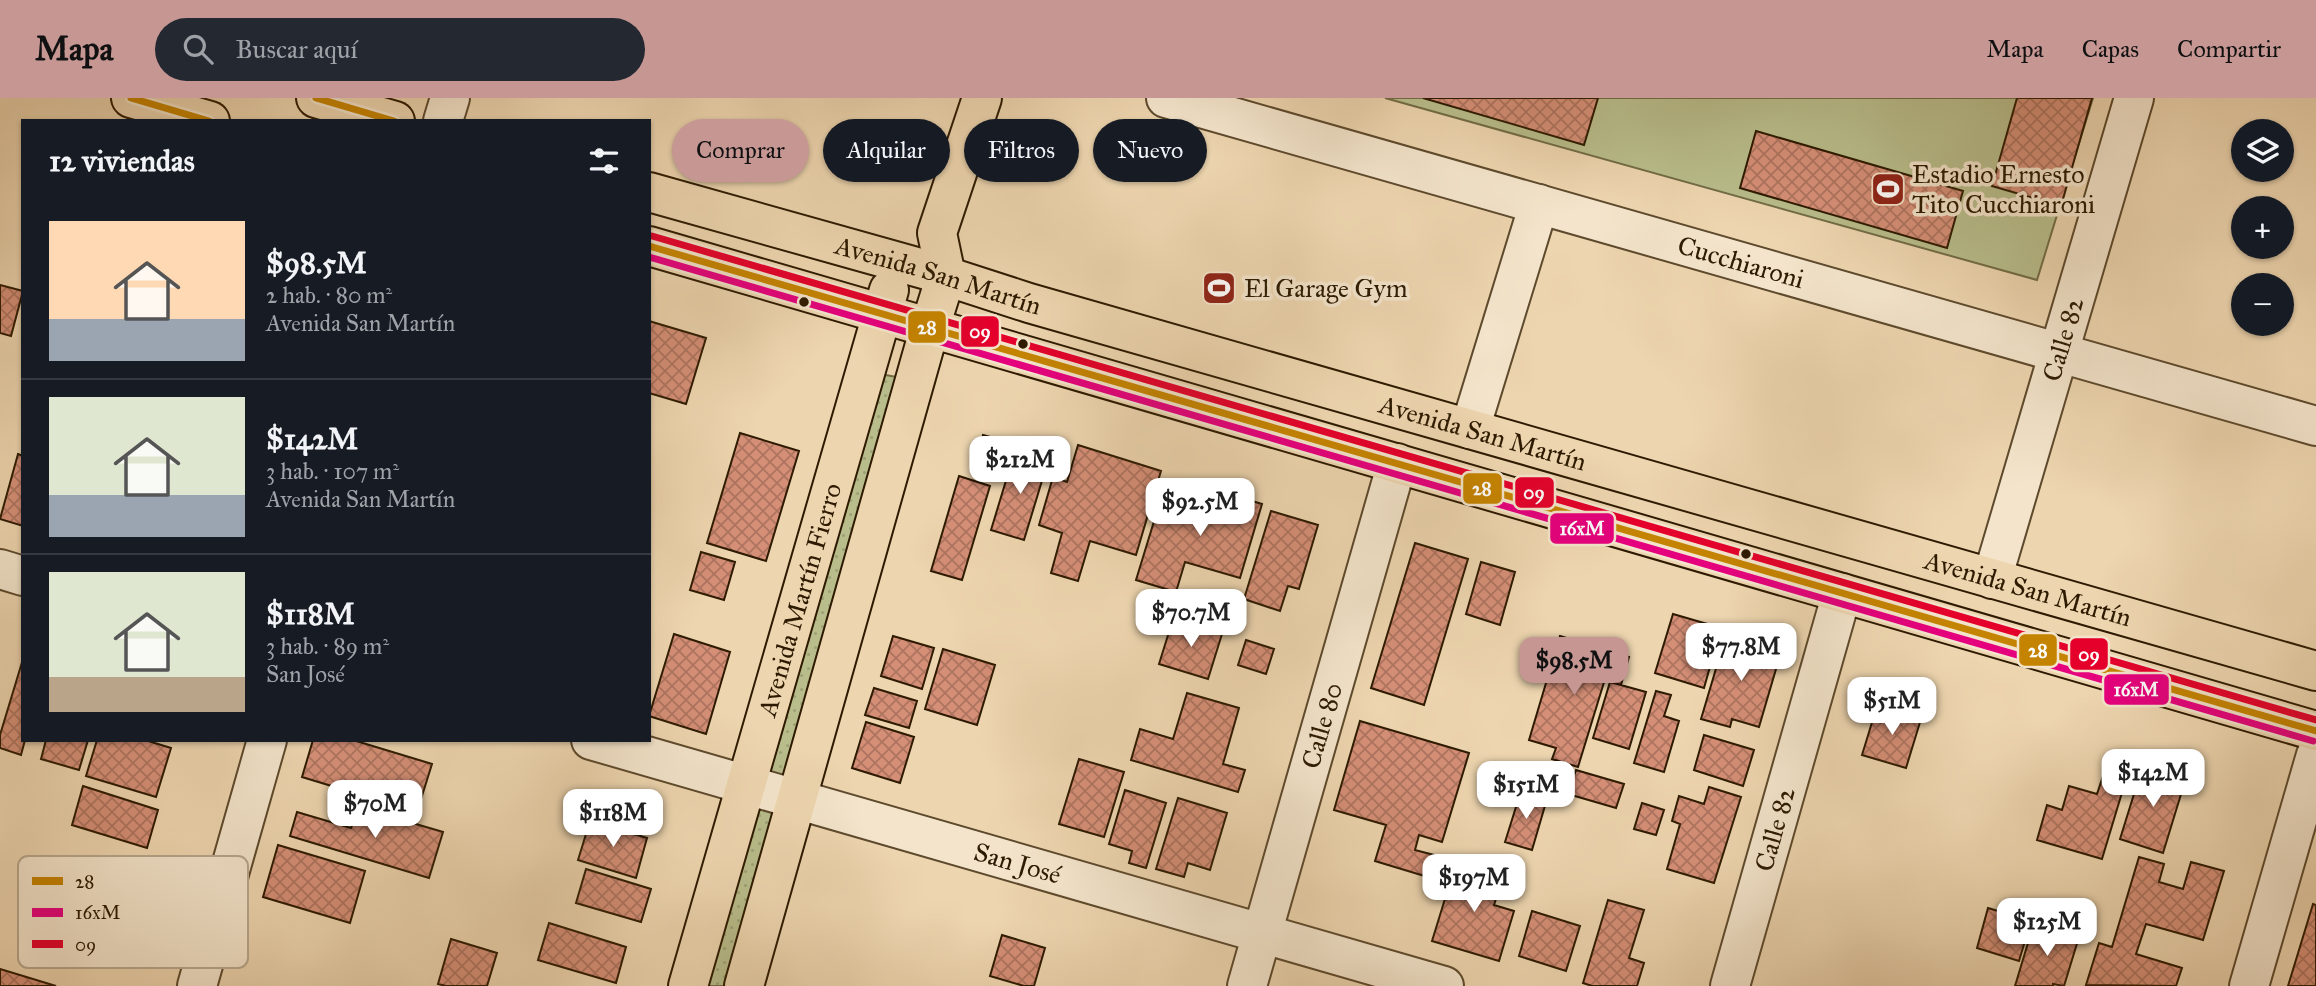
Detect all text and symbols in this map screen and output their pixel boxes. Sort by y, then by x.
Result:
search box [155,18,645,81]
text: Mapa [35,29,113,69]
icon: search [179,30,217,68]
text: Buscar aquí [235,33,358,65]
text: Mapa [1987,34,2044,64]
text: Capas [2082,34,2139,64]
text: Compartir [2177,34,2281,64]
chip: Comprar [672,119,809,182]
chip: Alquilar [823,119,950,182]
chip: Filtros [964,119,1079,182]
chip: Nuevo [1093,119,1207,182]
map controls [2231,119,2294,336]
button: layers [2231,119,2294,182]
icon: filters [585,142,623,180]
text: 12 viviendas [49,143,195,179]
place label: Estadio Ernesto Tito Cucchiaroni [1912,158,2095,220]
sports icon: Estadio Ernesto Tito Cucchiaroni [1869,170,1907,208]
button: + [2231,196,2294,259]
street label: Avenida San Martín [831,229,1045,322]
street label: Cucchiaroni [1674,229,1808,295]
text: $98.5M [266,245,367,281]
icon: home [105,249,189,333]
sports icon: El Garage Gym [1200,269,1238,307]
place label: El Garage Gym [1244,272,1408,304]
button: − [2231,273,2294,336]
text: 2 hab. · 80 m² [266,281,392,309]
street label: Calle 82 [2035,293,2090,385]
unlabelled marker [797,295,811,309]
text: Avenida San Martín [266,309,455,337]
line badge: 28 [907,310,947,344]
line badge: 09 [960,315,1000,348]
text: 28 [917,316,937,339]
text: 09 [969,320,991,344]
unlabelled marker [1016,337,1030,351]
street label: Avenida San Martín [1375,388,1590,478]
text: $142M [266,421,358,457]
icon: home [105,425,189,509]
pin: $212M [971,436,1069,496]
text: $212M [985,445,1055,473]
text: 3 hab. · 107 m² [266,457,399,485]
line badge: 28 [1462,472,1503,505]
line badge: 09 [1514,476,1555,509]
text: 28 [1472,477,1492,500]
pin: $92.5M [1143,478,1257,538]
street label: Avenida Martín Fierro [750,479,848,721]
text: 09 [1523,481,1545,505]
text: Avenida San Martín [266,485,455,513]
text: $92.5M [1162,487,1238,515]
line badge: 16xM [1549,512,1615,545]
text: 16xM [1559,517,1605,540]
street label: Avenida San Martín [1920,544,2135,633]
unlabelled marker [1739,547,1753,561]
pin: $70.7M [1134,589,1248,649]
text: $118M [266,596,355,632]
text: $70.7M [1152,598,1230,626]
icon: home [105,600,189,684]
pin: $77.8M [1684,624,1798,683]
text: 3 hab. · 89 m² [266,632,389,660]
text: $77.8M [1702,632,1780,660]
line badge: 28 [2018,633,2058,667]
line badge: 09 [2069,637,2109,671]
pin: $98.5M [1517,638,1631,697]
text: 28 [2028,639,2048,662]
text: 09 [2078,643,2100,667]
text: $98.5M [1535,646,1613,674]
text: San José [266,660,345,688]
line badge: 16xM [2103,673,2170,706]
pin: $51M [1851,678,1933,737]
text: 16xM [2113,678,2159,701]
street label: Calle 80 [1294,679,1349,772]
text: $51M [1863,686,1921,714]
pin: $142M [2104,750,2202,809]
text: $142M [2118,758,2188,786]
pin: $151M [1477,762,1575,821]
text: $151M [1493,770,1559,798]
pin: $70M [334,780,416,840]
street label: Calle 82 [1748,783,1802,875]
text: $70M [343,789,407,817]
pin: $118M [564,790,662,849]
text: $118M [579,798,647,826]
street label: San José [970,835,1065,891]
pin: $197M [1425,854,1523,914]
legend [18,856,248,968]
text: $197M [1438,863,1510,891]
text: 28 [75,870,94,893]
pin: $125M [1998,898,2096,958]
text: 16xM [75,901,120,924]
text: $125M [2013,907,2081,935]
text: 09 [75,933,96,956]

